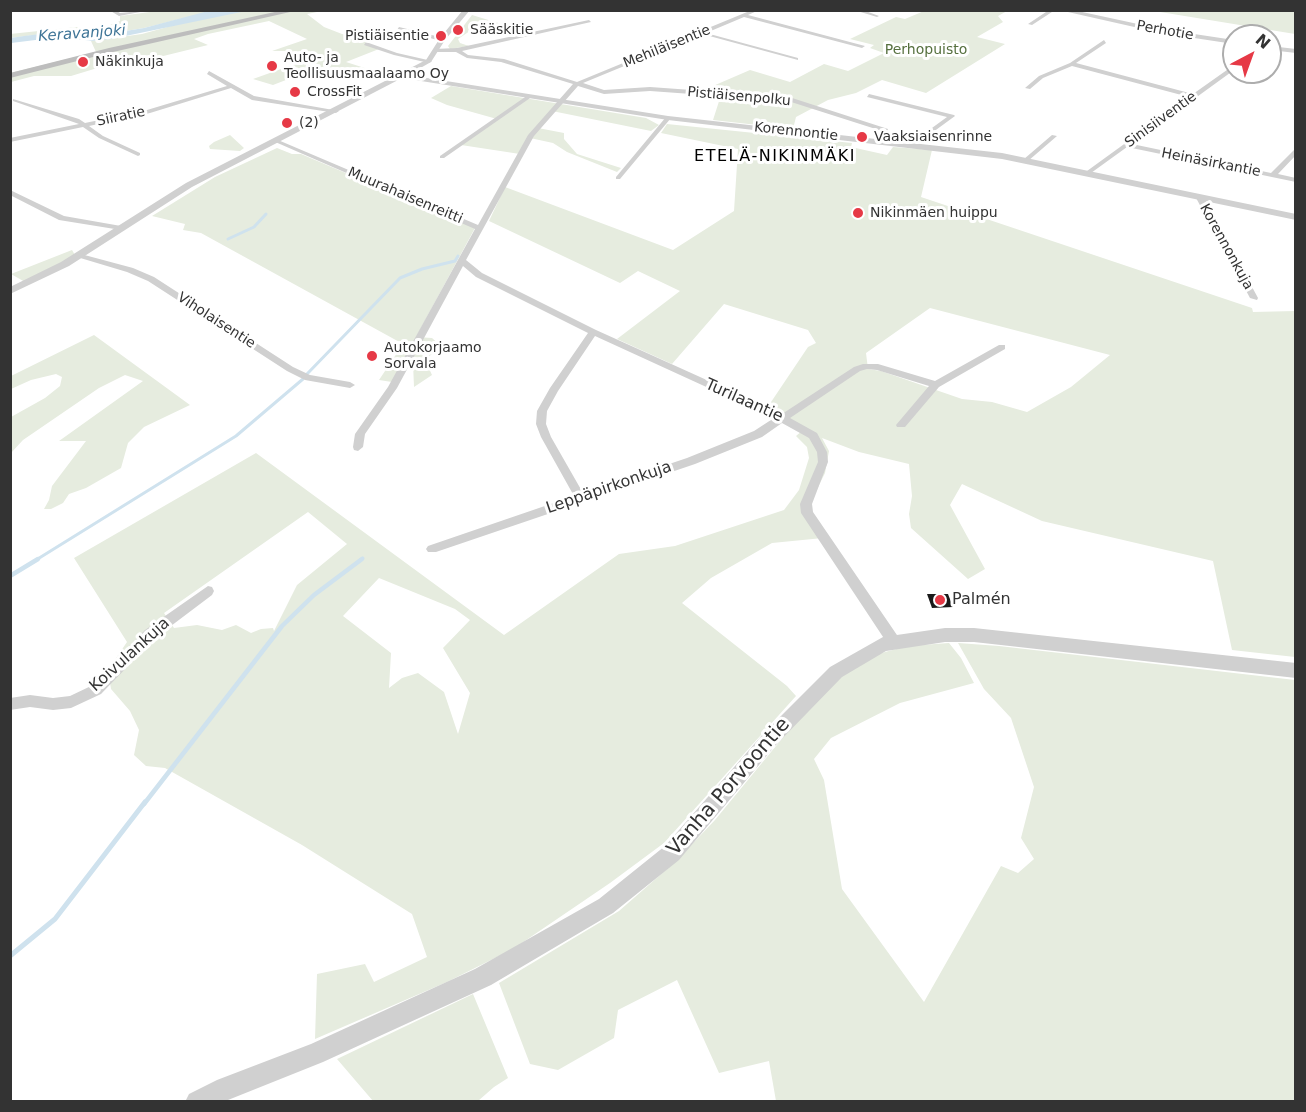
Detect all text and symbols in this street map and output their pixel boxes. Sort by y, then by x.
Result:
street label: Perhotie [1135,18,1195,44]
water label: Keravanjoki [38,22,126,46]
place label: Sääskitie [470,22,533,38]
street label: Mehiläisentie [621,22,713,72]
marker: Sääskitie [451,23,465,37]
north arrow [1222,24,1282,84]
place label: Pistiäisentie [345,28,429,44]
marker: Pistiäisentie [434,29,448,43]
text: N [1252,30,1274,53]
park label: Perhopuisto [885,42,967,58]
place label: Auto- ja Teollisuusmaalaamo Oy [284,50,449,82]
place label: Näkinkuja [95,54,164,70]
marker: Näkinkuja [76,55,90,69]
marker: Auto- ja Teollisuusmaalaamo Oy [265,59,279,73]
place label: CrossFit [307,84,362,100]
street label: Pistiäisenpolku [687,84,791,110]
marker: CrossFit [288,85,302,99]
street label: Sinisiiventie [1122,88,1200,152]
street label: Siiratie [95,104,147,130]
place label: (2) [299,115,319,131]
marker: (2) [280,116,294,130]
street label: Korennontie [753,119,839,145]
place label: Vaaksiaisenrinne [874,129,992,145]
marker: Vaaksiaisenrinne [855,130,869,144]
street label: Heinäsirkantie [1160,145,1262,181]
district label: ETELÄ-NIKINMÄKI [694,147,856,167]
street label: Muurahaisenreitti [345,164,465,228]
street label: Korennonkuja [1196,201,1256,293]
place label: Nikinmäen huippu [870,205,998,221]
marker: Nikinmäen huippu [851,206,865,220]
street label: Viholaisentie [174,290,258,352]
place label: Autokorjaamo Sorvala [384,340,482,372]
marker: Autokorjaamo Sorvala [365,349,379,363]
street label: Turilaantie [702,375,786,427]
street label: Leppäpirkonkuja [544,458,674,518]
place label: Palmén [952,590,1011,610]
marker: Palmén [933,593,947,607]
street label: Koivulankuja [86,614,174,696]
street label: Vanha Porvoontie [663,713,795,861]

